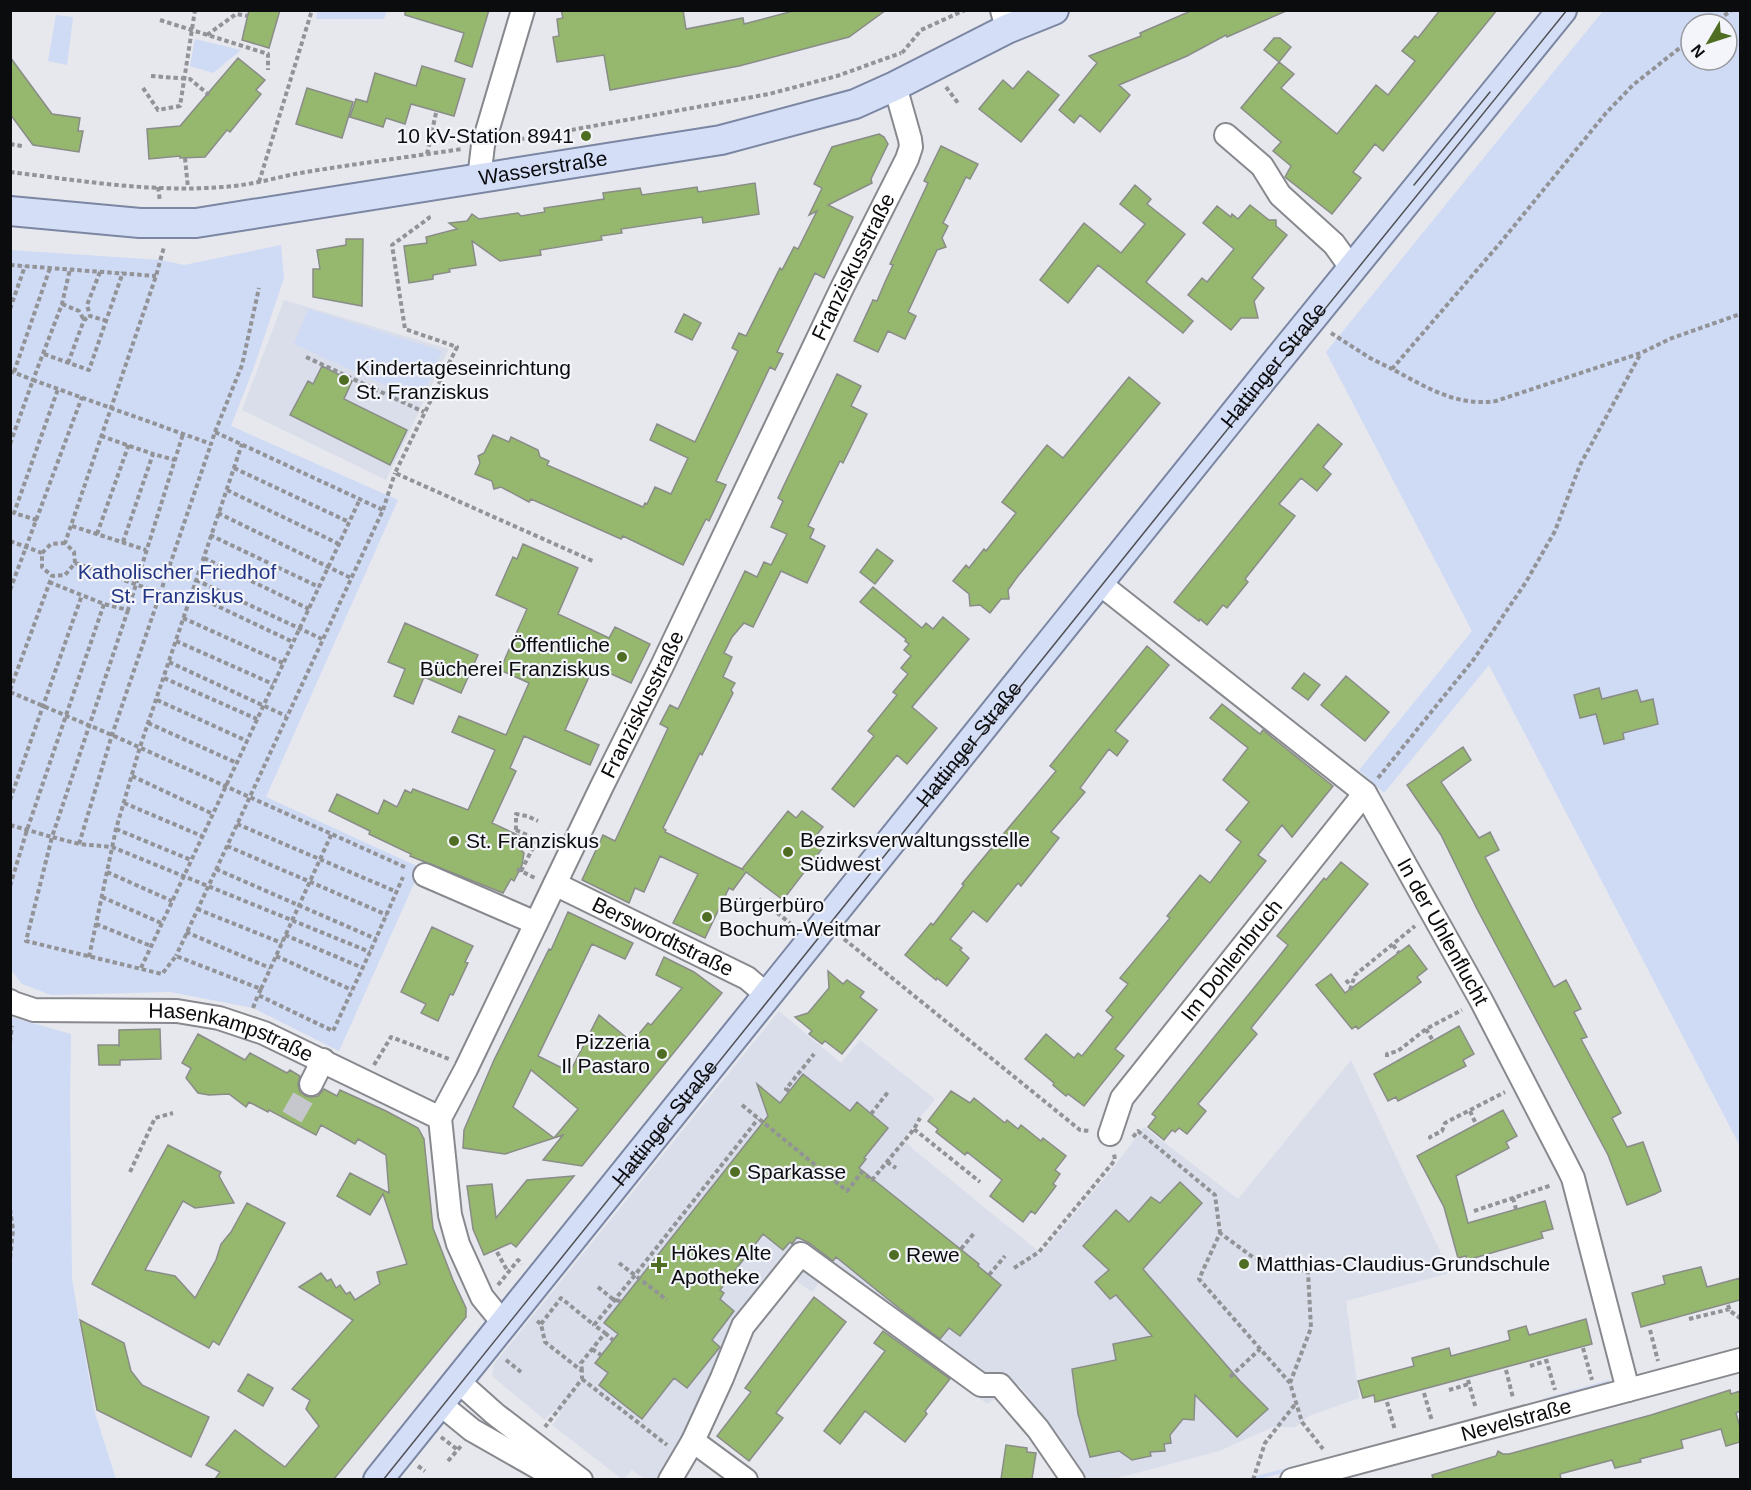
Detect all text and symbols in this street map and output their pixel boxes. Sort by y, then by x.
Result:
north arrow [1679,12,1739,72]
text: N [1687,41,1708,61]
place label: 10 kV-Station 8941 [397,124,574,147]
marker: 10 kV-Station 8941 [579,129,593,143]
street label: Wasserstraße [477,146,609,189]
street label: Franziskusstraße [807,189,899,344]
street label: Hattinger Straße [1216,298,1331,432]
place label: Kindertageseinrichtung St. Franziskus [356,356,571,403]
marker: Kindertageseinrichtung St. Franziskus [337,373,351,387]
park label: Katholischer Friedhof St. Franziskus [78,560,276,607]
street label: Franziskusstraße [596,627,688,782]
place label: Öffentliche Bücherei Franziskus [420,633,610,680]
marker: Öffentliche Bücherei Franziskus [615,650,629,664]
street label: Hattinger Straße [912,676,1026,811]
place label: Bezirksverwaltungsstelle Südwest [800,828,1030,875]
place label: St. Franziskus [466,829,599,852]
marker: St. Franziskus [447,834,461,848]
marker: Bezirksverwaltungsstelle Südwest [781,845,795,859]
street label: In der Uhlenflucht [1393,854,1494,1009]
street label: Berswordtstraße [589,892,737,981]
place label: Bürgerbüro Bochum-Weitmar [719,893,881,940]
street label: Im Dohlenbruch [1176,895,1287,1025]
marker: Bürgerbüro Bochum-Weitmar [700,910,714,924]
street label: Hasenkampstraße [148,999,317,1066]
place label: Pizzeria Il Pastaro [561,1030,650,1077]
marker: Pizzeria Il Pastaro [655,1047,669,1061]
street label: Hattinger Straße [607,1055,722,1190]
place label: Sparkasse [747,1160,846,1183]
marker: Sparkasse [728,1165,742,1179]
place label: Hökes Alte Apotheke [671,1241,771,1288]
place label: Rewe [906,1243,960,1266]
marker: Rewe [887,1248,901,1262]
place label: Matthias-Claudius-Grundschule [1256,1252,1550,1275]
marker: Matthias-Claudius-Grundschule [1237,1257,1251,1271]
marker: Hökes Alte Apotheke [652,1258,666,1272]
street label: Nevelstraße [1458,1394,1574,1445]

